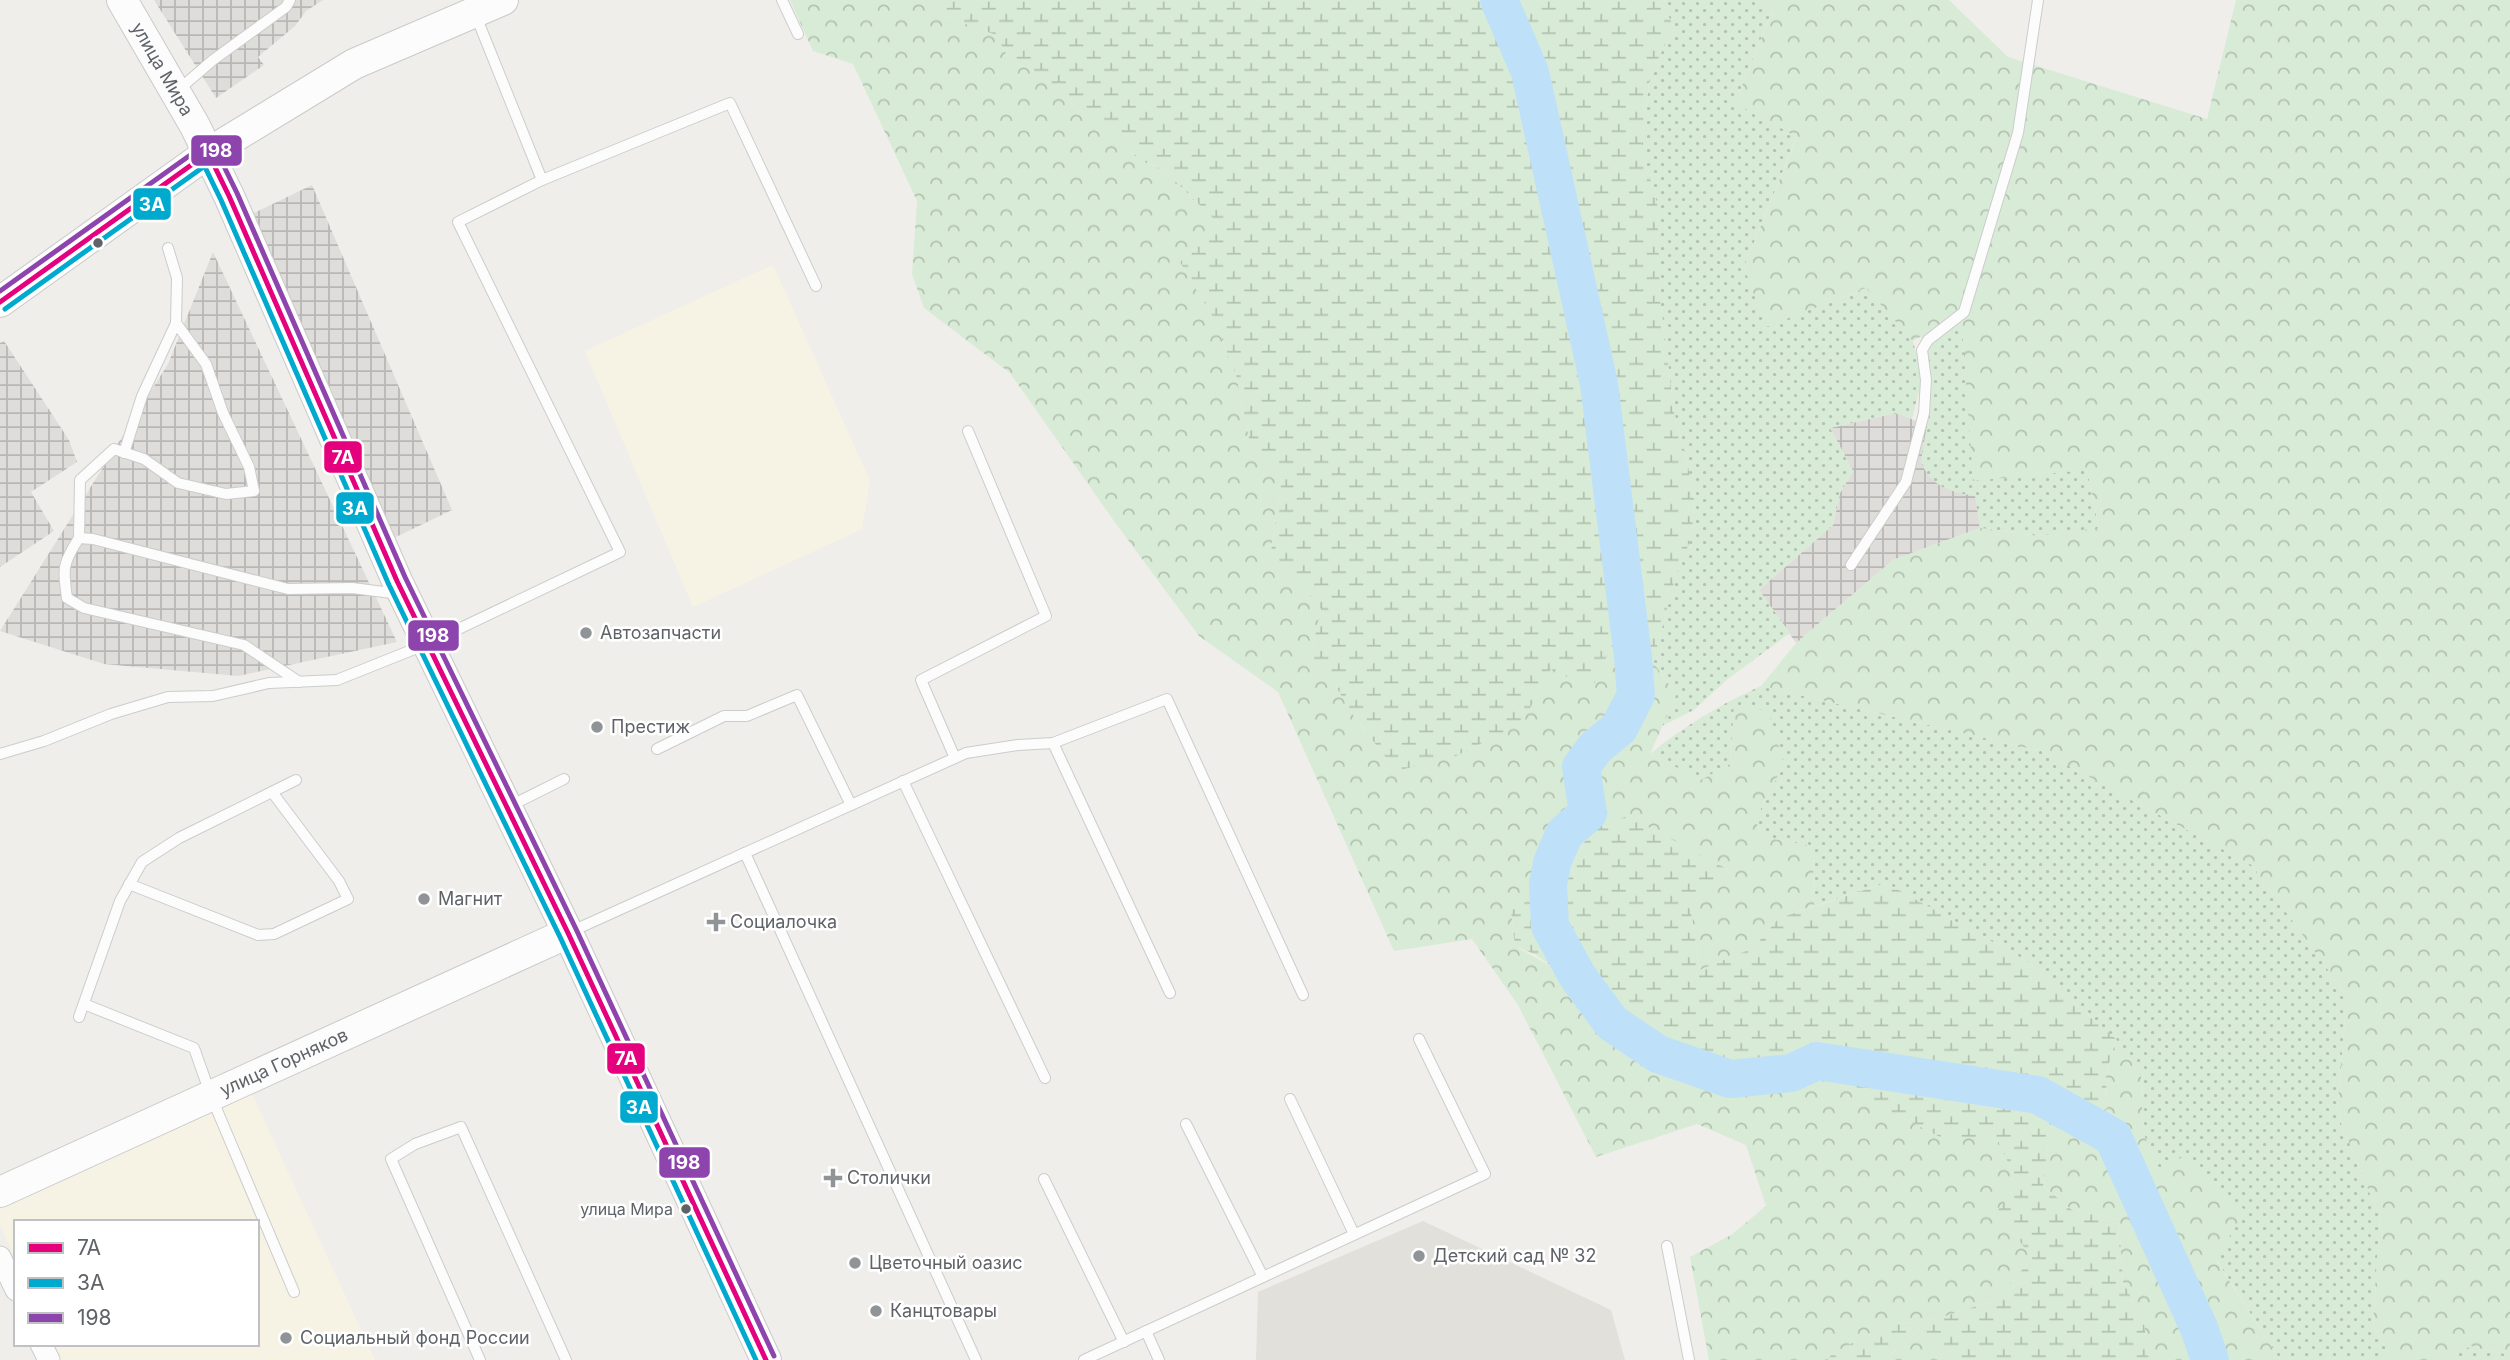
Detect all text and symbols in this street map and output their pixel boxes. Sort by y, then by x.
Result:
street label: улица Мира [127,19,198,119]
line badge: 198 [190,134,243,167]
text: 198 [200,139,232,162]
line badge: 3А [132,187,172,221]
text: 3А [139,193,165,216]
unlabelled marker [91,236,105,250]
line badge: 7А [323,440,363,474]
text: 7А [331,446,355,469]
line badge: 3А [335,491,375,525]
text: 3А [342,497,368,520]
line badge: 198 [407,619,460,652]
place label: Автозапчасти [600,622,721,643]
text: 198 [417,624,449,647]
marker: Автозапчасти [578,625,594,641]
place label: Престиж [611,716,690,737]
marker: Престиж [589,719,605,735]
place label: Магнит [438,888,503,909]
marker: Магнит [416,891,432,907]
place label: Социалочка [730,911,837,932]
marker: Социалочка [708,914,724,930]
street label: улица Горняков [217,1024,351,1100]
line badge: 7А [606,1042,646,1075]
text: 7А [614,1047,638,1070]
line badge: 3А [619,1090,659,1124]
text: 3А [626,1096,652,1119]
line badge: 198 [658,1146,711,1179]
text: 198 [668,1151,700,1174]
place label: Столички [847,1167,931,1188]
marker: Столички [825,1170,841,1186]
place label: улица Мира [580,1199,673,1219]
marker: улица Мира [679,1202,693,1216]
legend [14,1220,259,1346]
text: 7А [77,1235,101,1260]
place label: Детский сад № 32 [1433,1245,1596,1266]
marker: Детский сад № 32 [1411,1248,1427,1264]
place label: Цветочный оазис [869,1252,1023,1273]
marker: Цветочный оазис [847,1255,863,1271]
text: 3А [77,1270,104,1295]
place label: Канцтовары [890,1300,997,1321]
marker: Канцтовары [868,1303,884,1319]
text: 198 [77,1305,112,1330]
place label: Социальный фонд России [300,1327,530,1348]
marker: Социальный фонд России [278,1330,294,1346]

